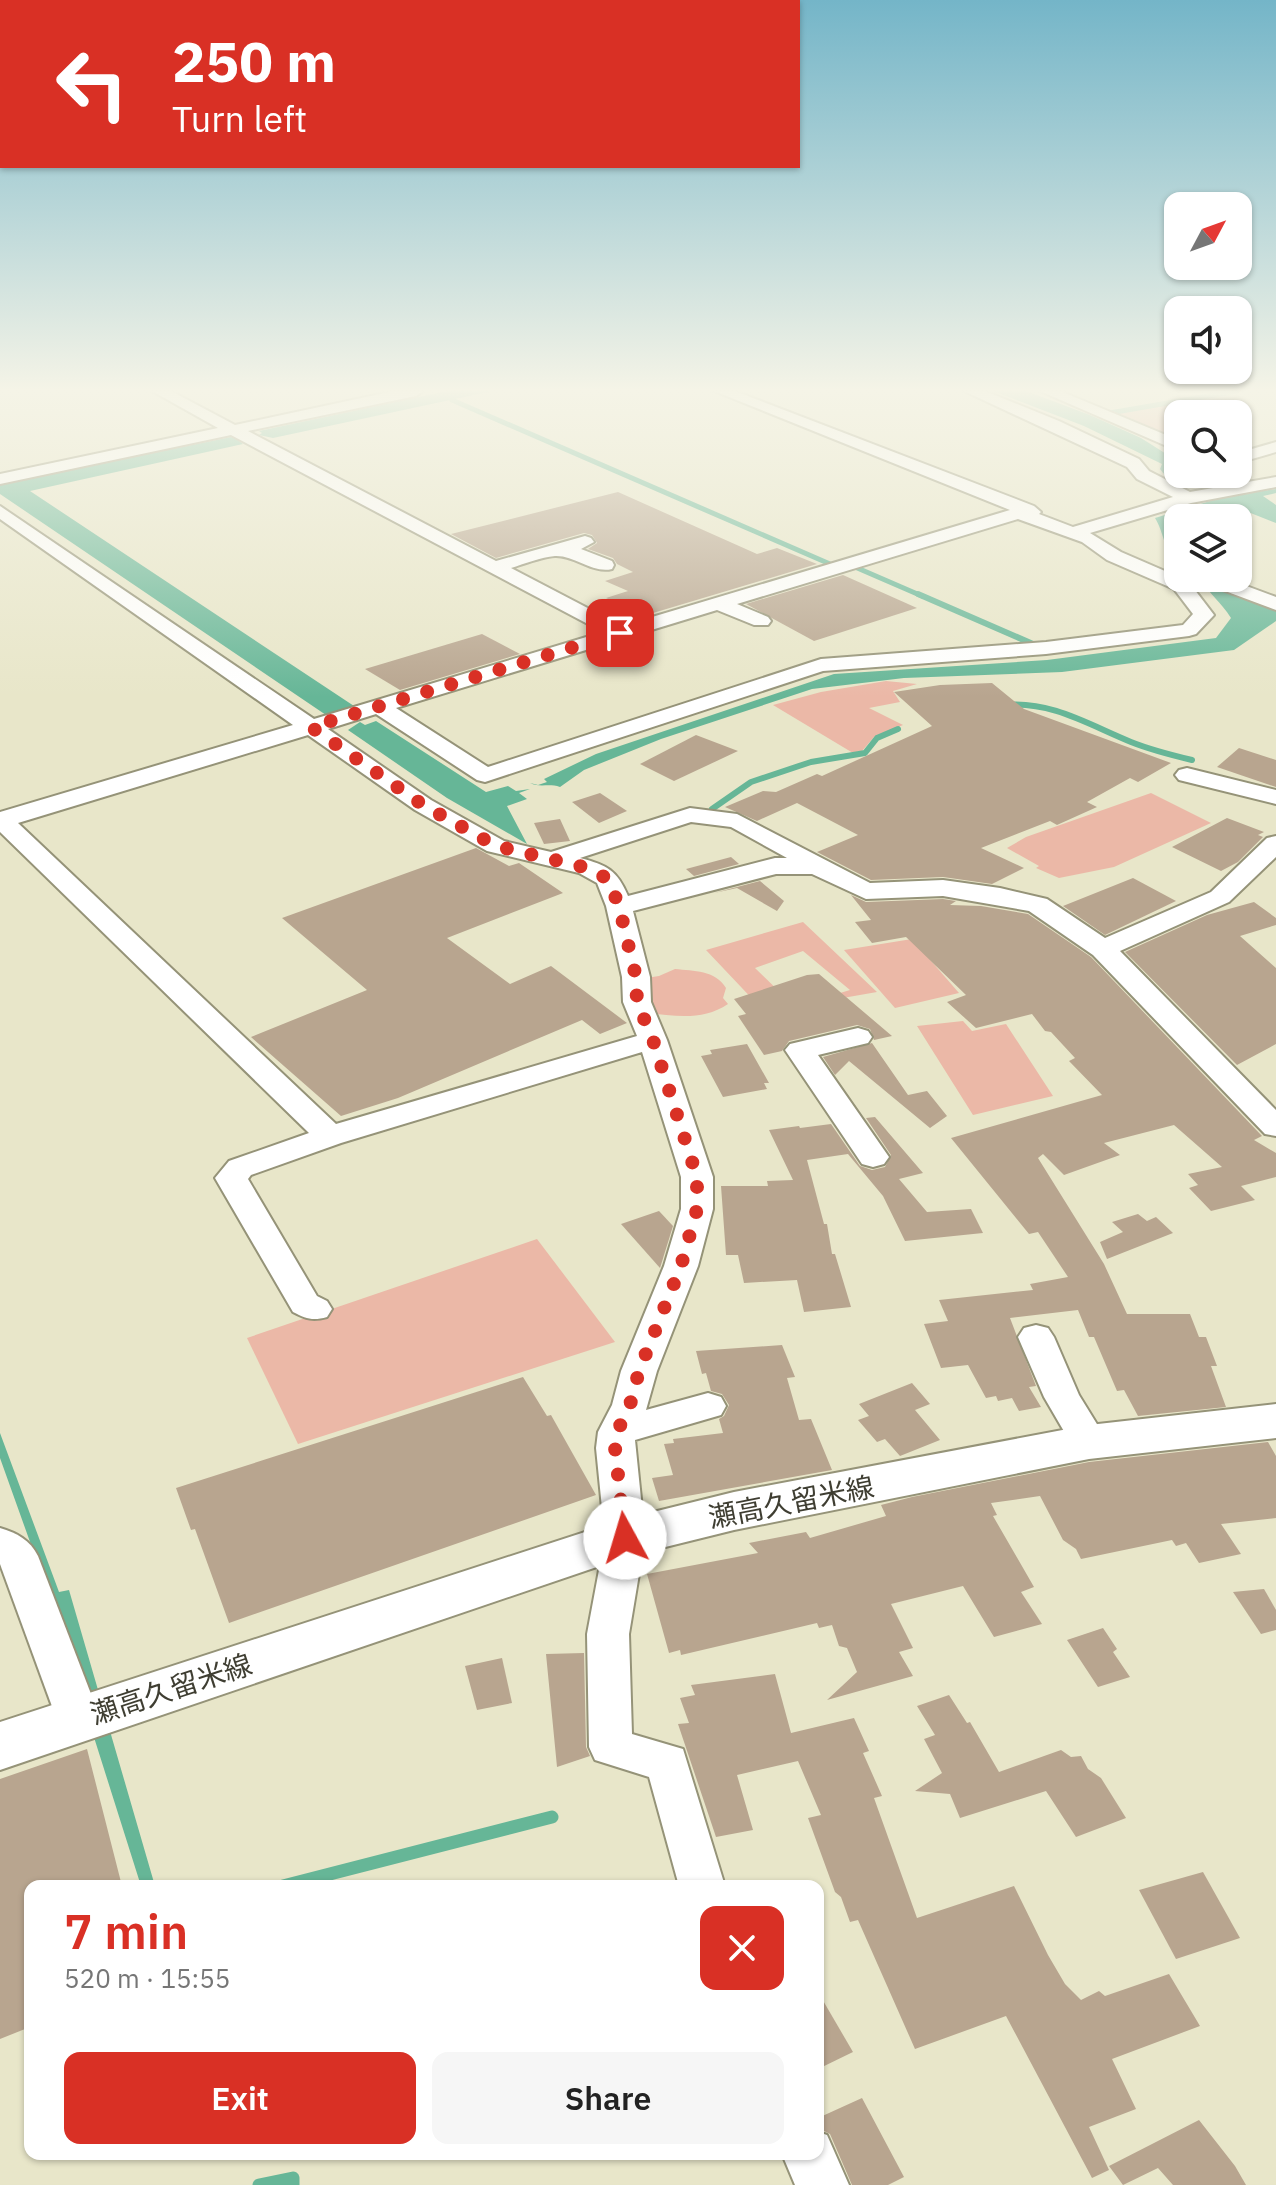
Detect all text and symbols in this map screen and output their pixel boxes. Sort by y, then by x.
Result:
text: 250 m [172,25,336,97]
icon: left [40,32,144,136]
text: Turn left [172,95,307,142]
north arrow [1164,192,1252,280]
map controls [1164,192,1252,592]
button: sound [1164,296,1252,384]
button: search [1164,400,1252,488]
button: layers [1164,504,1252,592]
pin [586,599,654,667]
icon: arrive [598,611,642,655]
street label: 瀬高久留米線 [705,1467,877,1536]
position arrow [583,1496,667,1580]
street label: 瀬高久留米線 [85,1645,256,1732]
text: 7 min [64,1900,188,1962]
button: close [700,1906,784,1990]
text: 520 m · 15:55 [64,1961,230,1995]
button: Exit [64,2052,416,2144]
button: Share [432,2052,784,2144]

